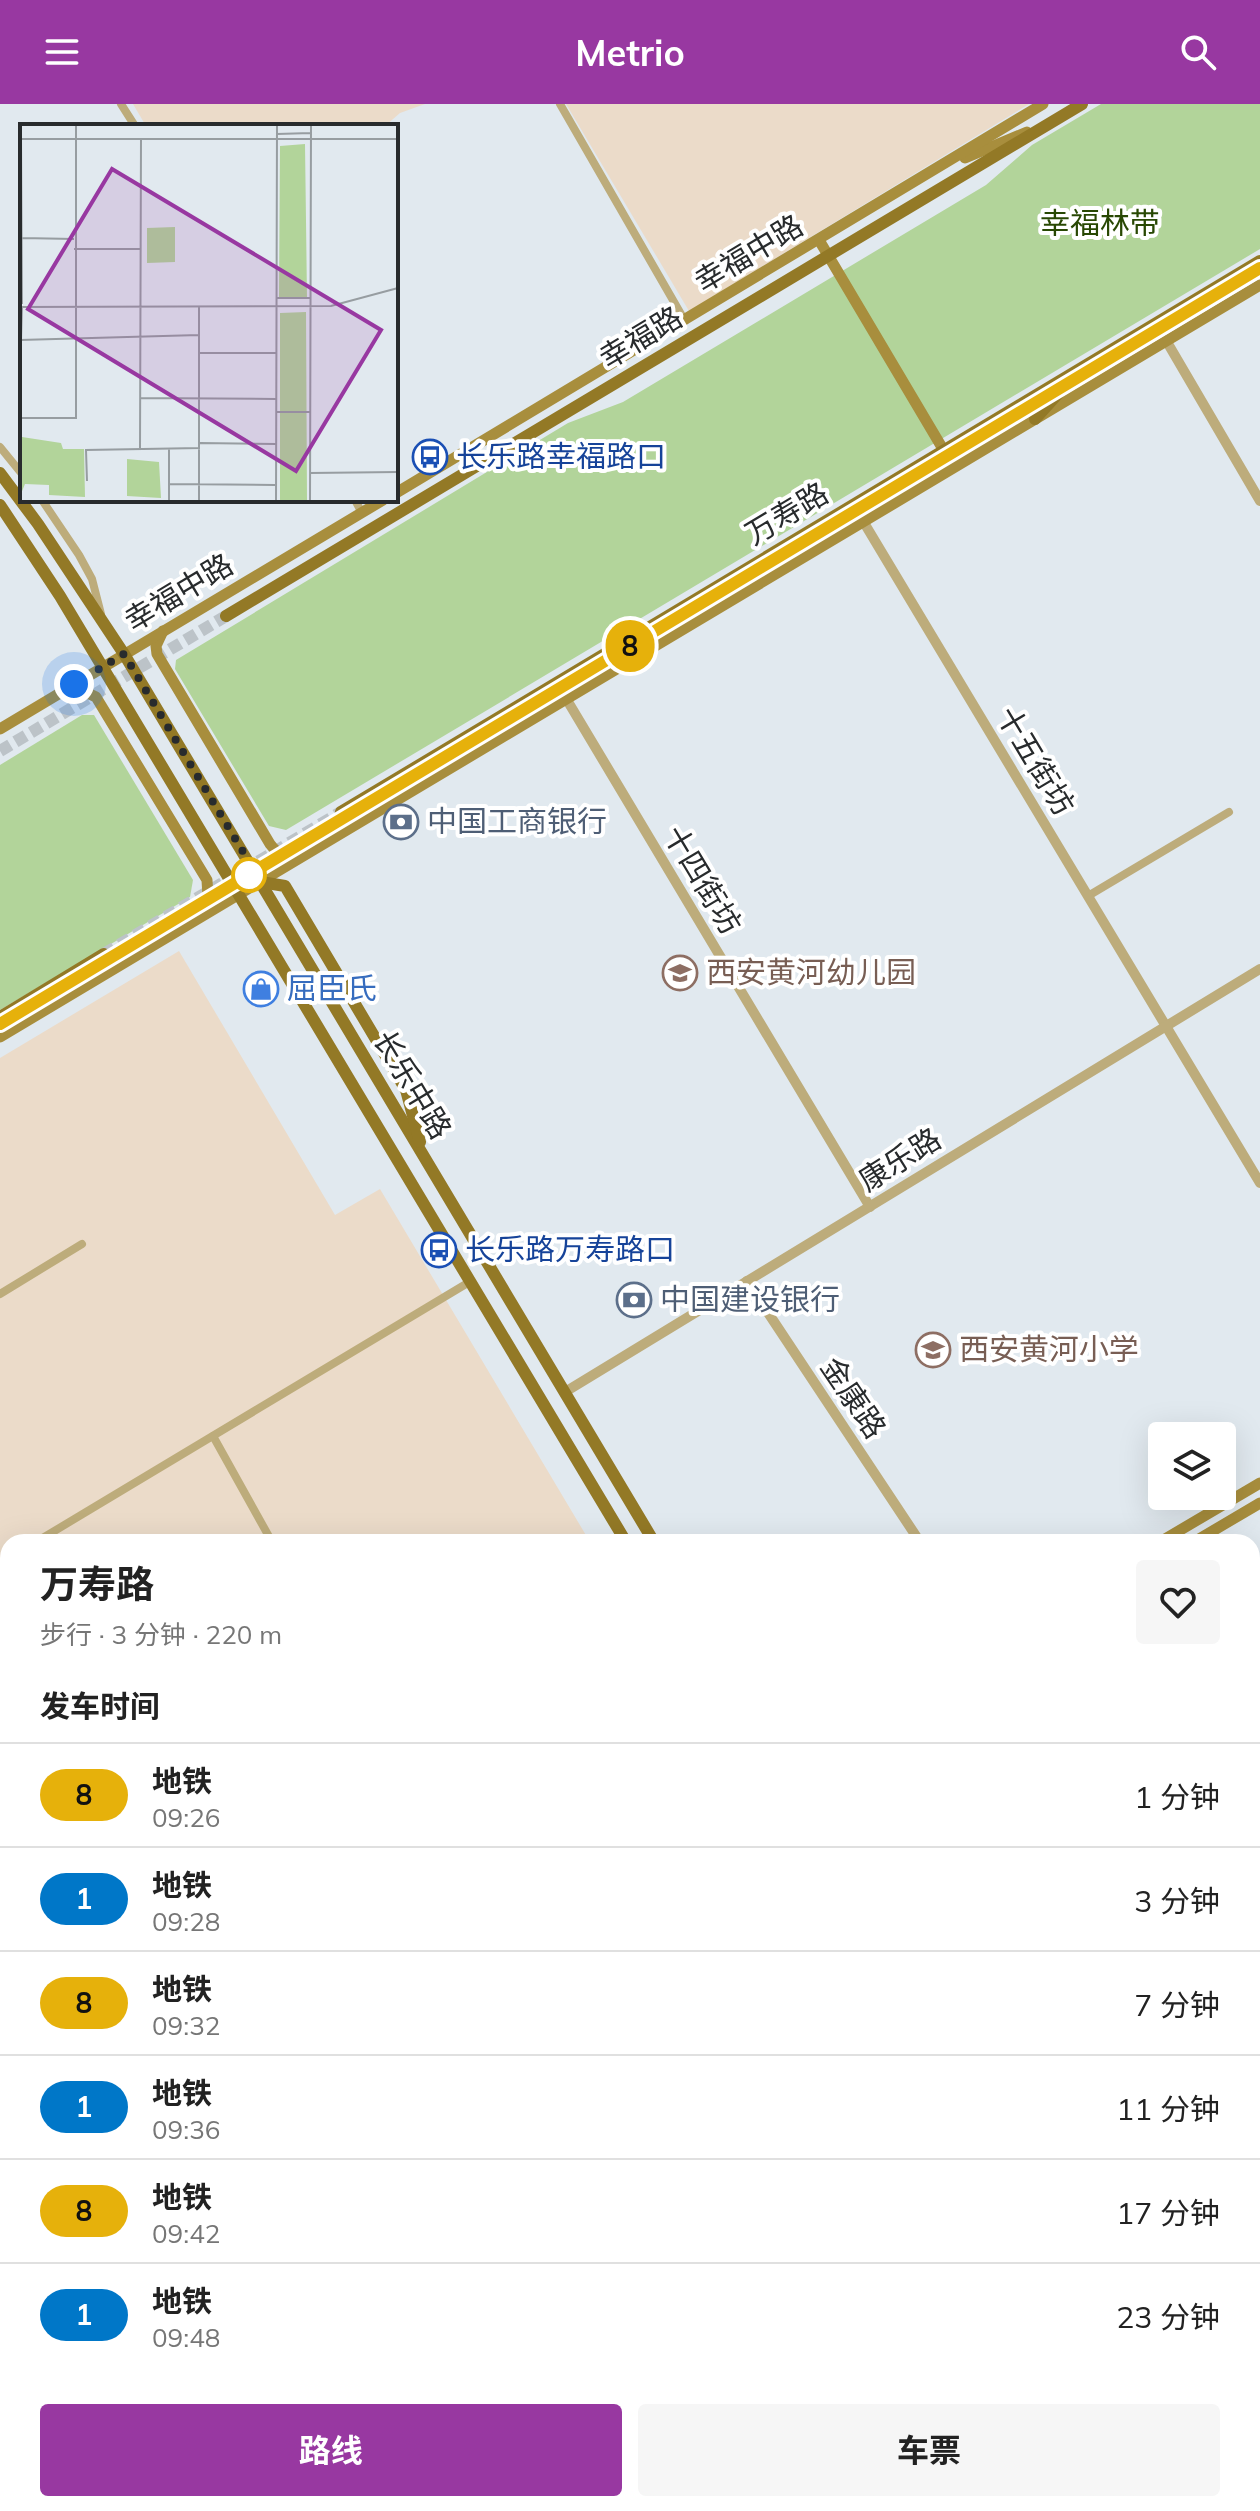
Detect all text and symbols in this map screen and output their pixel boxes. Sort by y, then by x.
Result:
icon: menu [40,30,84,74]
text: Metrio [575,30,685,75]
icon: search [1176,30,1220,74]
inset map [20,124,398,502]
park label: 幸福林带 [1040,204,1160,242]
street label: 幸福中路 [687,206,810,300]
street label: 幸福路 [592,298,689,377]
place label: 长乐路幸福路口 [456,437,666,475]
bus stop icon: 长乐路幸福路口 [411,438,449,476]
street label: 万寿路 [738,474,835,553]
street label: 幸福中路 [117,545,240,639]
line badge: 8 [604,620,656,672]
text: 8 [622,628,638,663]
your location [54,664,94,704]
street label: 十五街坊 [989,699,1083,822]
place label: 中国工商银行 [427,802,607,840]
bank icon: 中国工商银行 [382,803,420,841]
street label: 十四街坊 [656,818,750,941]
unlabelled marker [232,858,266,892]
place label: 西安黄河幼儿园 [706,953,916,991]
school or university icon: 西安黄河幼儿园 [661,954,699,992]
place label: 屈臣氏 [287,969,377,1007]
shop icon: 屈臣氏 [242,970,280,1008]
street label: 长乐中路 [366,1023,460,1146]
street label: 康乐路 [851,1119,948,1199]
place label: 长乐路万寿路口 [465,1230,675,1268]
bus stop icon: 长乐路万寿路口 [420,1231,458,1269]
place label: 中国建设银行 [660,1280,840,1318]
bank icon: 中国建设银行 [615,1281,653,1319]
place label: 西安黄河小学 [959,1330,1139,1368]
school or university icon: 西安黄河小学 [914,1331,952,1369]
street label: 金康路 [813,1350,895,1445]
map controls [1148,1422,1236,1510]
button: layers [1148,1422,1236,1510]
text: 万寿路 [40,1560,154,1608]
button: heart [1136,1560,1220,1644]
text: 步行 · 3 分钟 · 220 m [40,1618,282,1651]
text: 发车时间 [40,1687,160,1725]
text: 地铁 [152,1762,212,1800]
text: 8 [76,1777,92,1812]
text: 1 分钟 [1134,1778,1220,1816]
text: 09:26 [152,1801,220,1834]
text: 地铁 [152,1866,212,1904]
text: 1 [76,1881,92,1916]
text: 3 分钟 [1134,1882,1220,1920]
text: 09:28 [152,1905,220,1938]
text: 地铁 [152,1970,212,2008]
text: 8 [76,1985,92,2020]
text: 7 分钟 [1134,1986,1220,2024]
text: 09:32 [152,2009,220,2042]
text: 地铁 [152,2074,212,2112]
text: 1 [76,2089,92,2124]
text: 11 分钟 [1116,2090,1220,2128]
text: 09:36 [152,2113,220,2146]
text: 地铁 [152,2178,212,2216]
text: 8 [76,2193,92,2228]
text: 17 分钟 [1116,2194,1220,2232]
text: 09:42 [152,2217,220,2250]
text: 地铁 [152,2282,212,2320]
text: 1 [76,2297,92,2332]
text: 23 分钟 [1116,2298,1220,2336]
text: 09:48 [152,2321,220,2354]
button: 路线 [40,2404,622,2496]
button: 车票 [638,2404,1220,2496]

